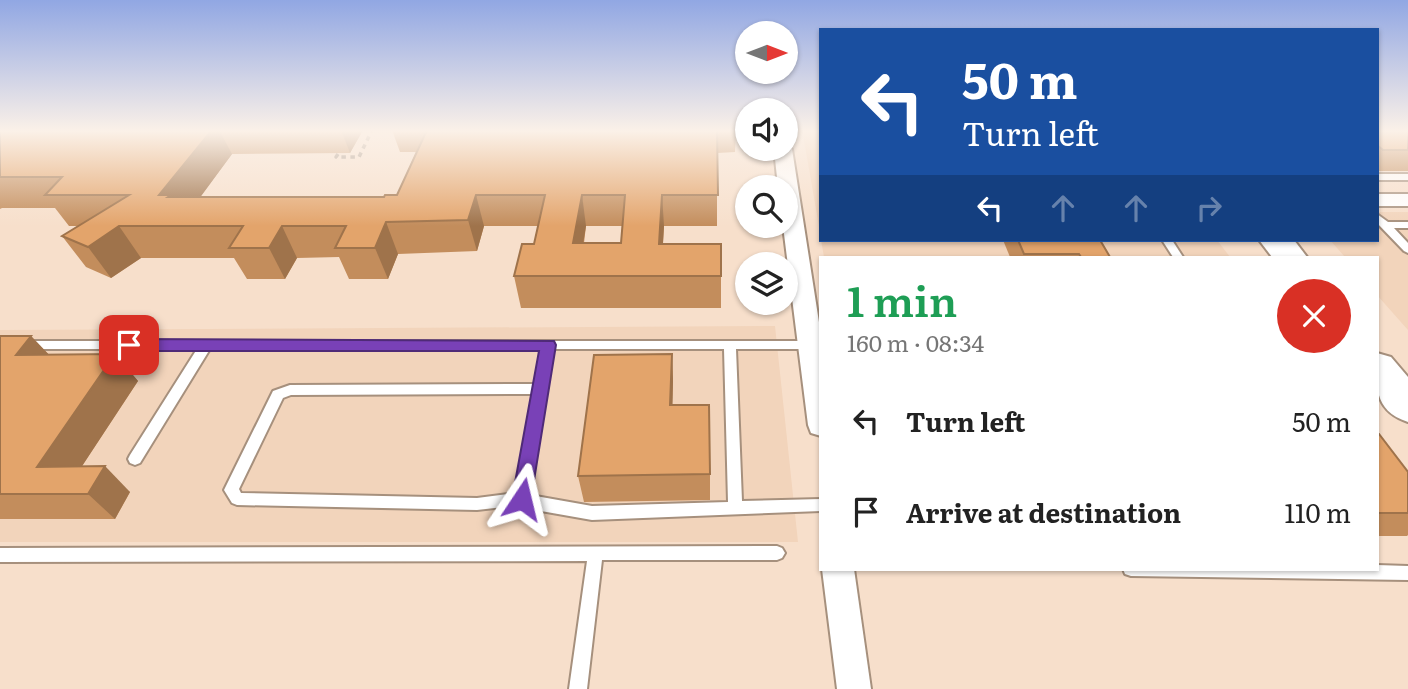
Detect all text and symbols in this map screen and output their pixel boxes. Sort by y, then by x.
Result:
north arrow [735,21,798,84]
map controls [735,21,798,315]
text: 50 m [962,41,1078,114]
icon: left [847,56,938,147]
button: sound [735,98,798,161]
text: Turn left [962,108,1099,156]
button: search [735,175,798,238]
icon: left [971,189,1009,227]
icon: ahead [1044,189,1082,227]
icon: ahead [1117,189,1155,227]
icon: right [1190,189,1228,227]
button: layers [735,252,798,315]
text: 1 min [847,268,957,330]
button: close [1277,279,1351,353]
pin [99,315,159,375]
text: 160 m · 08:34 [847,325,984,359]
icon: arrive [110,326,148,364]
text: Turn left [906,401,1025,440]
text: 50 m [1292,401,1351,440]
icon: left [847,402,885,440]
position arrow [485,462,559,536]
text: Arrive at destination [906,492,1181,531]
text: 110 m [1284,492,1351,531]
icon: arrive [847,493,885,531]

